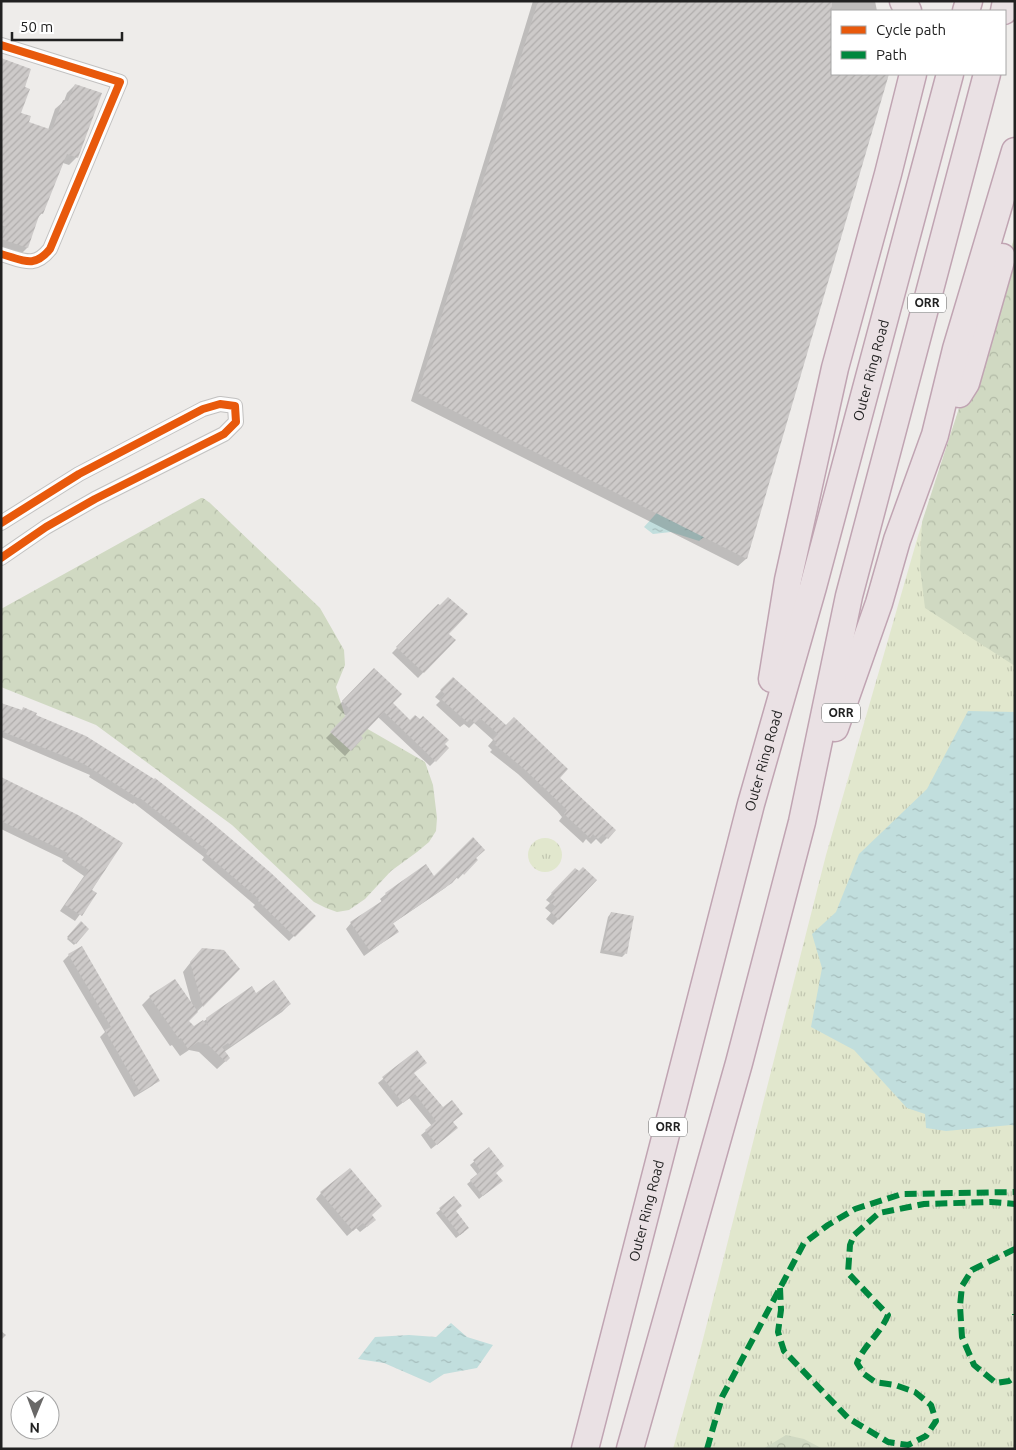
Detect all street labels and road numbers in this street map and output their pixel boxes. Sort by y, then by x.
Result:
road number: ORR [908,294,946,312]
street label: Outer Ring Road [850,318,892,423]
road number: ORR [822,704,860,722]
street label: Outer Ring Road [741,708,785,813]
road number: ORR [649,1118,687,1136]
street label: Outer Ring Road [626,1158,667,1263]

